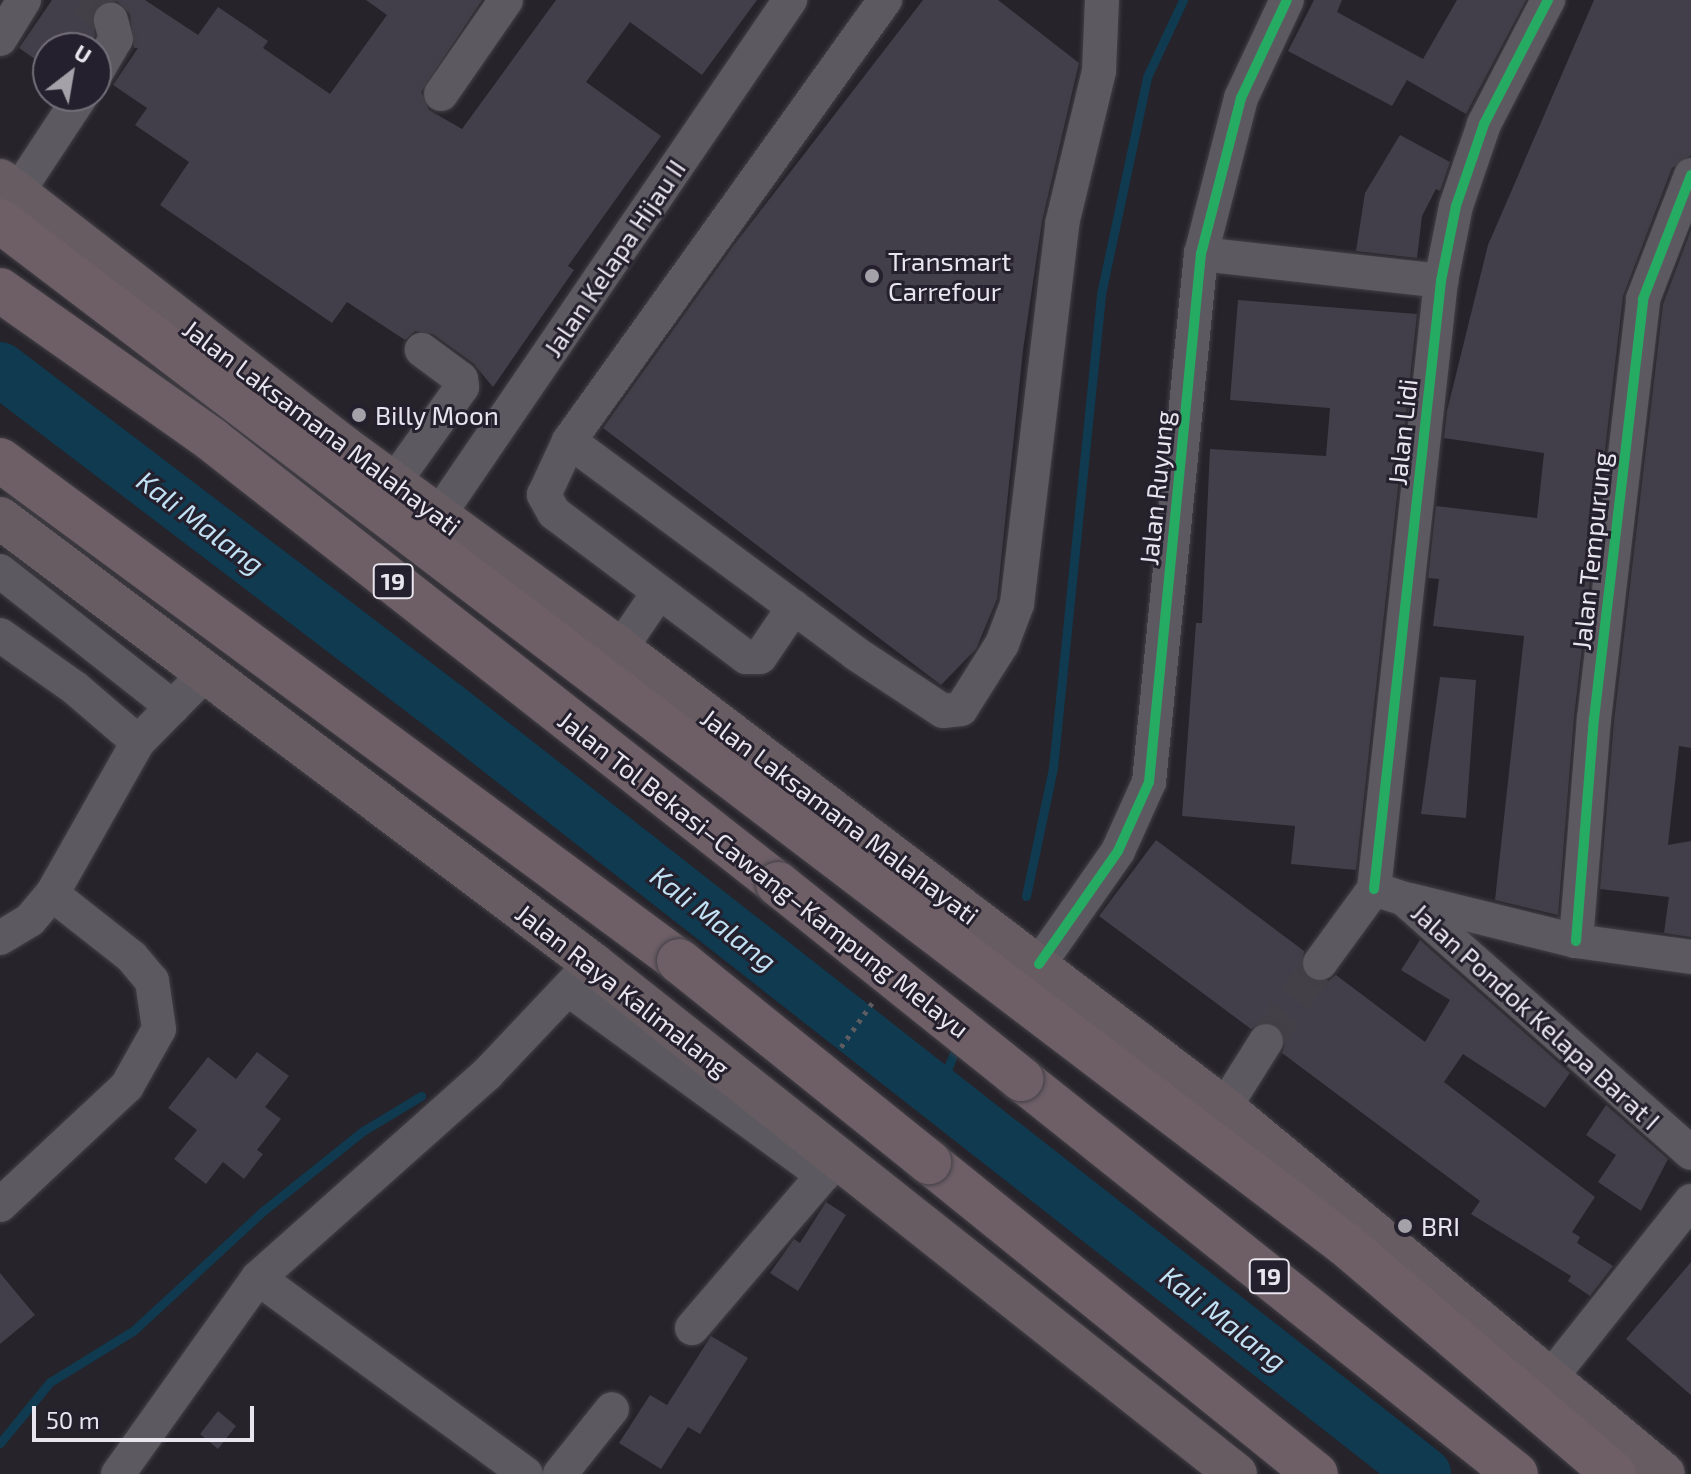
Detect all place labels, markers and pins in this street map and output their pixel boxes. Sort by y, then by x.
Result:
place label: Transmart Carrefour [888,245,1011,306]
marker: Transmart Carrefour [863,267,881,285]
place label: Billy Moon [375,399,499,431]
marker: Billy Moon [350,406,368,424]
place label: BRI [1421,1210,1460,1242]
marker: BRI [1396,1217,1414,1235]

